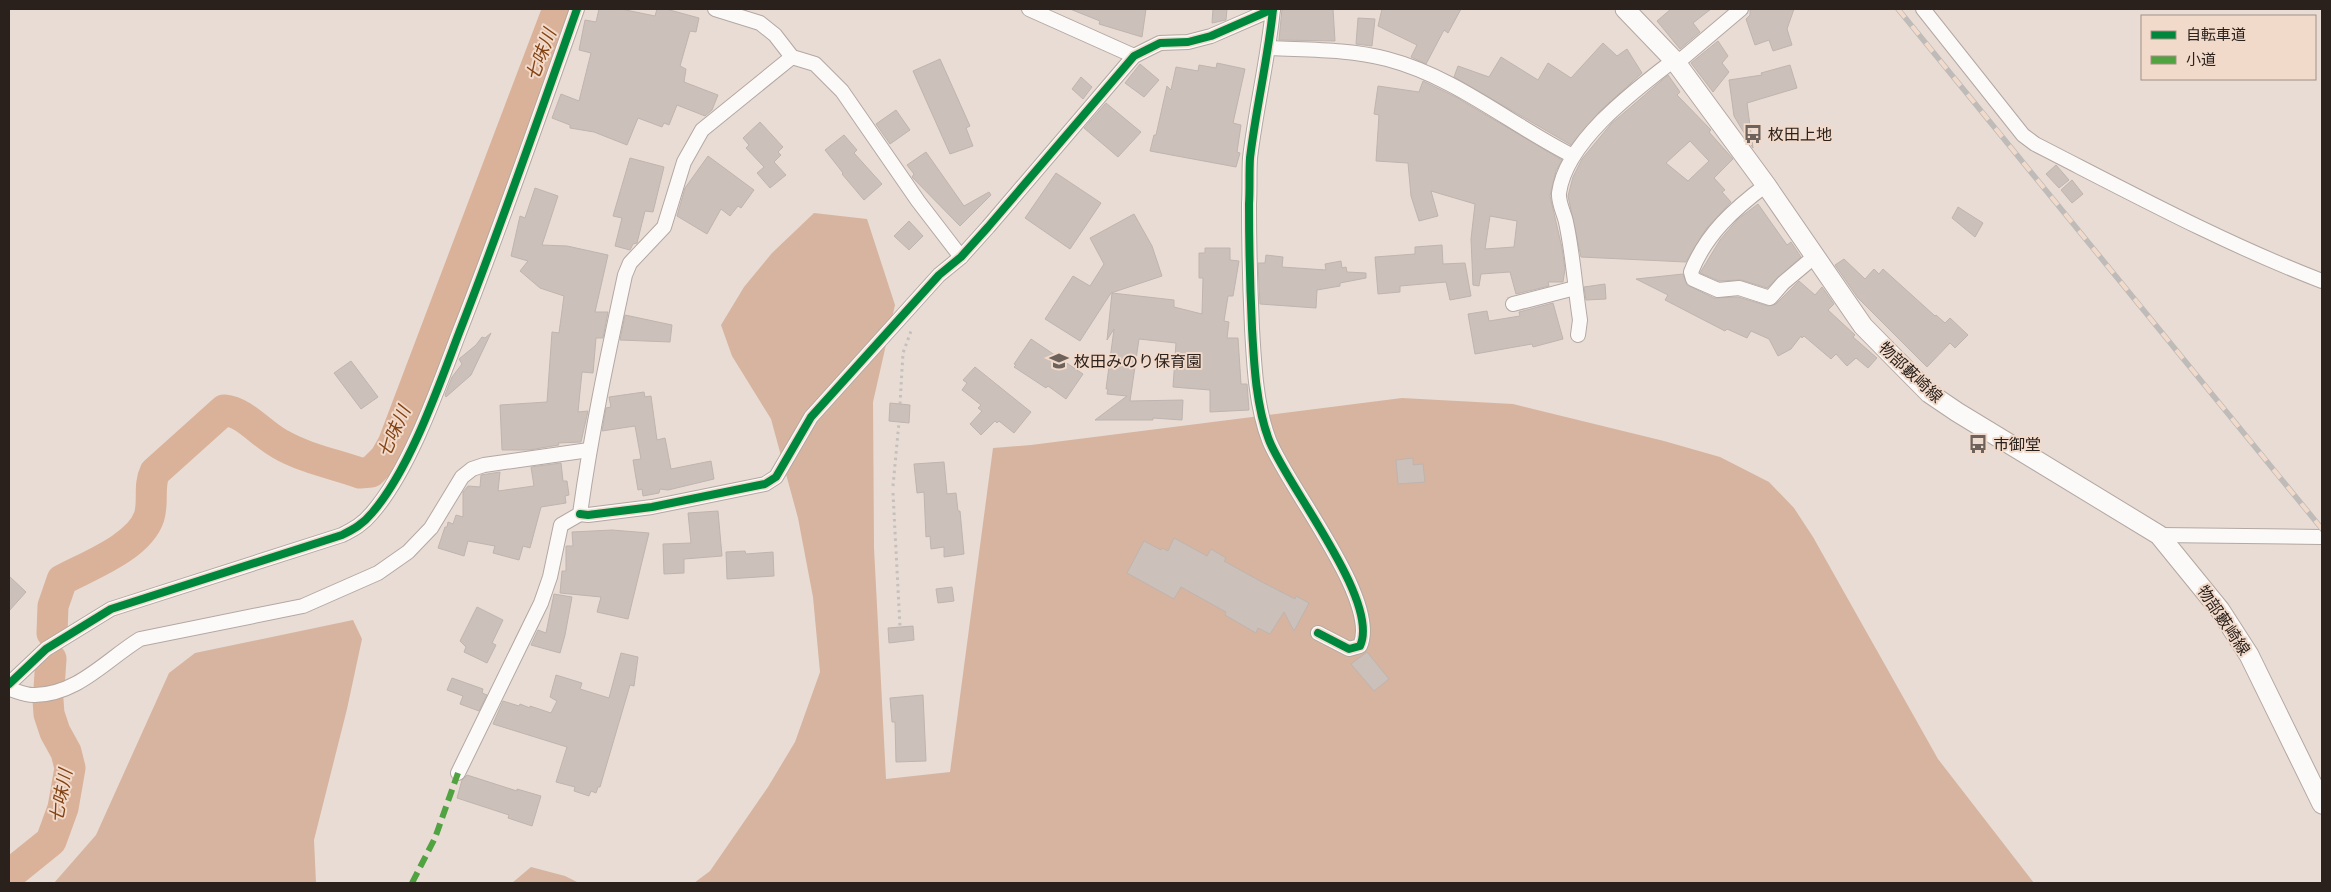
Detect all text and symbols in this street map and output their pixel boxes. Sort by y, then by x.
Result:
legend [2141,15,2316,80]
water label: 七味川 [520,24,563,85]
text: 自転車道 [2186,25,2246,45]
text: 小道 [2186,50,2216,70]
bus stop icon: 枚田上地 [1742,123,1764,145]
place label: 枚田上地 [1768,124,1832,146]
street label: 物部藪崎線 [1874,337,1947,408]
school or university icon: 枚田みのり保育園 [1048,350,1070,372]
place label: 枚田みのり保育園 [1074,351,1202,373]
water label: 七味川 [372,401,417,462]
bus stop icon: 市御堂 [1967,433,1989,455]
place label: 市御堂 [1993,434,2041,456]
street label: 物部藪崎線 [2192,581,2255,660]
water label: 七味川 [44,765,78,825]

